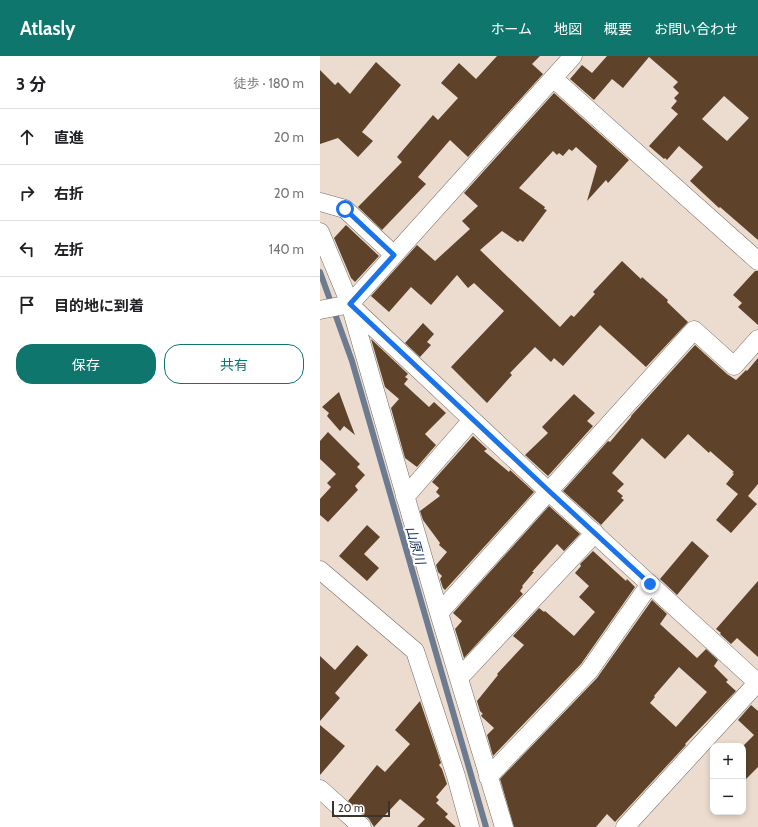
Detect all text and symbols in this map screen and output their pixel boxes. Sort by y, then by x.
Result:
text: Atlasly [20,17,76,40]
text: ホーム [490,20,532,38]
text: 地図 [554,20,582,38]
text: 概要 [604,20,632,38]
text: お問い合わせ [654,20,738,38]
text: 3 分 [16,74,46,94]
text: 徒歩 · 180 m [234,75,304,91]
icon: ahead [16,126,38,148]
text: 直進 [54,129,84,147]
text: 20 m [274,129,304,145]
icon: right [16,182,38,204]
text: 右折 [54,185,84,203]
text: 20 m [274,185,304,201]
route start [336,200,354,218]
icon: left [16,238,38,260]
text: 左折 [54,241,84,259]
text: 140 m [269,241,304,257]
icon: arrive [16,294,38,316]
text: 目的地に到着 [54,297,144,315]
button: 保存 [16,344,156,384]
button: 共有 [164,344,304,384]
water label: 山原川 [403,524,430,568]
route end [641,575,659,593]
map controls [710,743,746,815]
button: + [710,743,746,779]
button: − [710,779,746,815]
scale bar [332,799,390,818]
text: 20 m [338,801,364,815]

